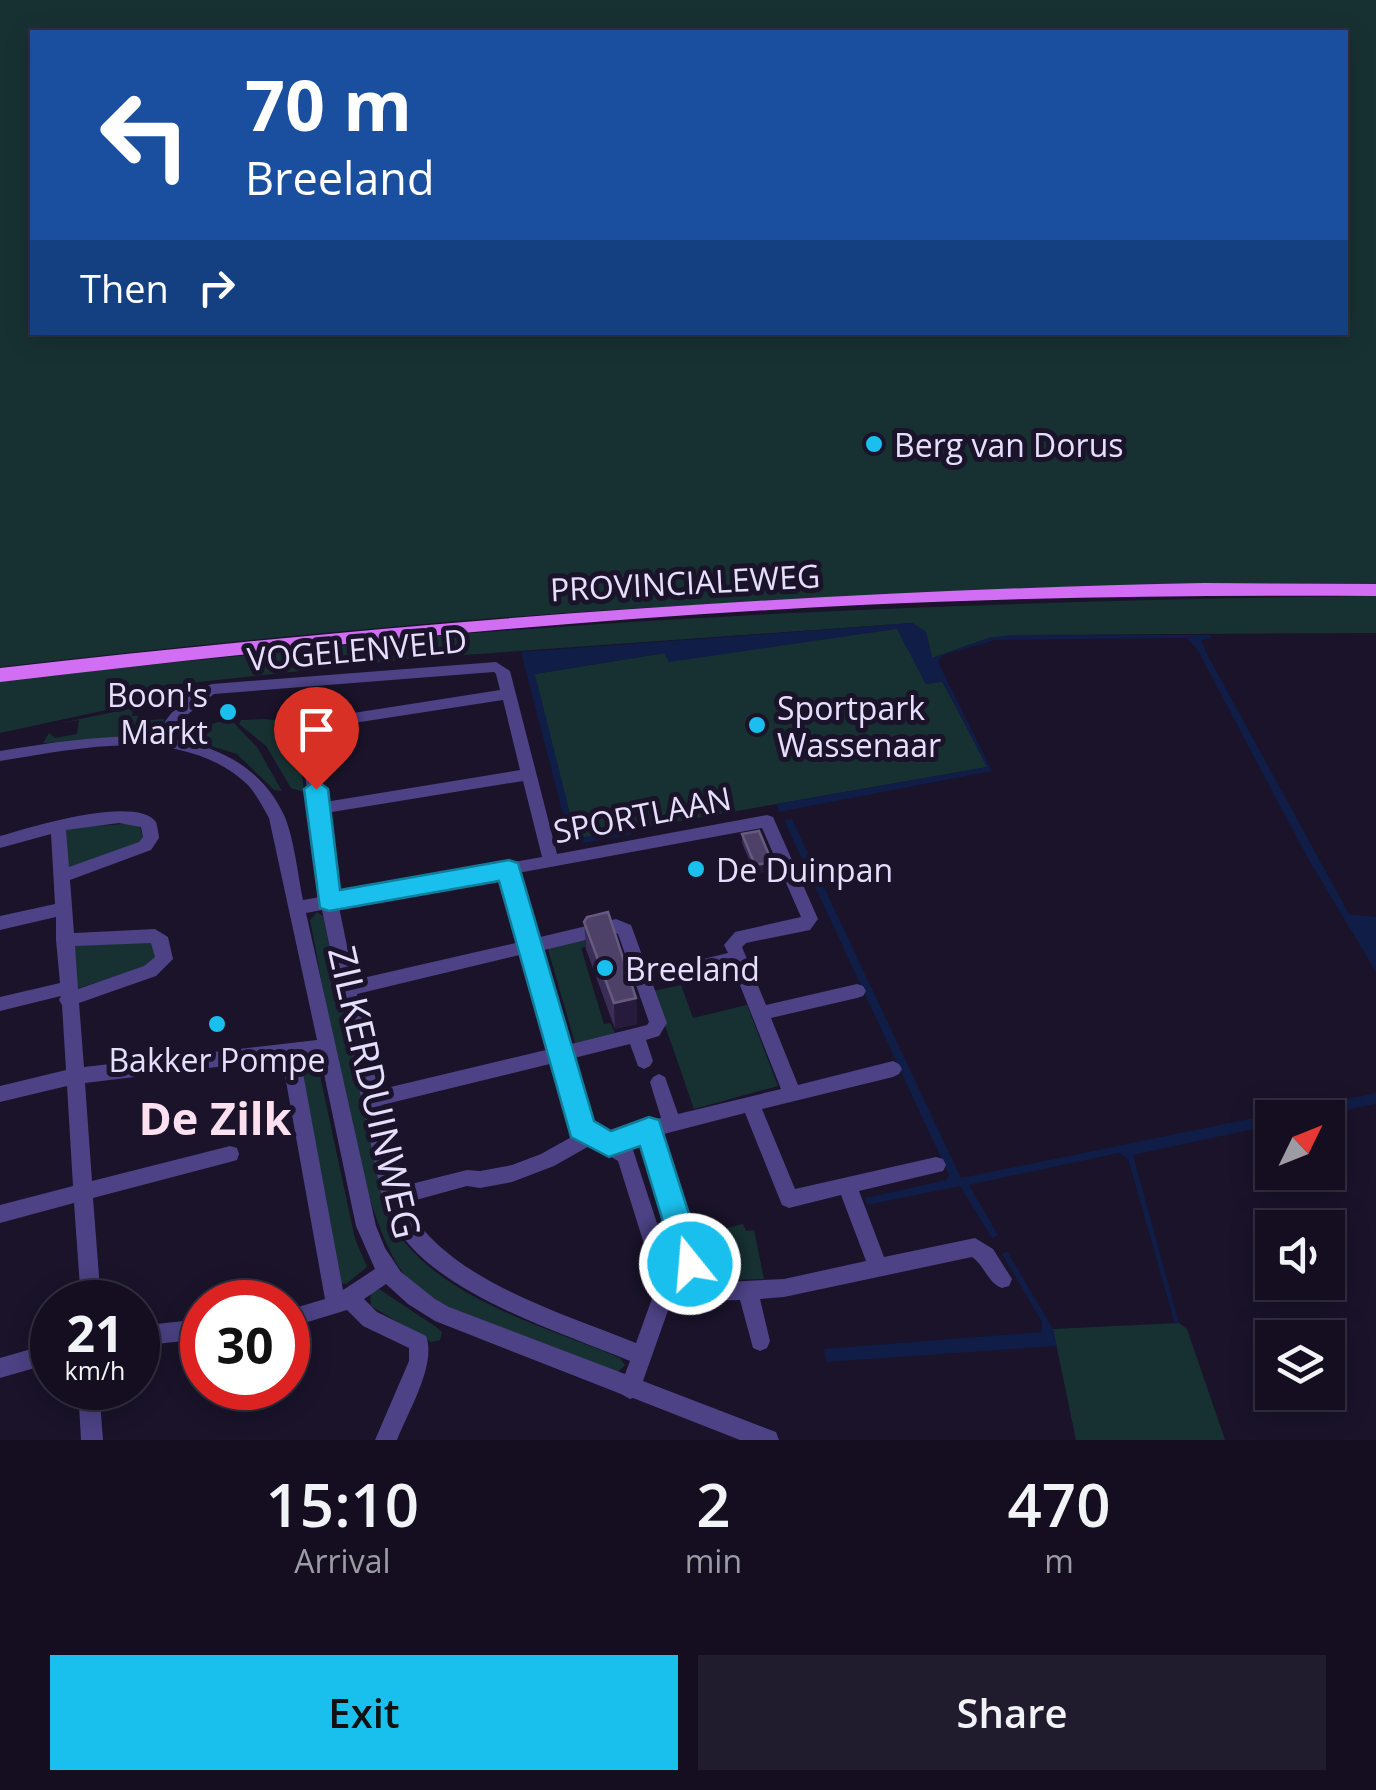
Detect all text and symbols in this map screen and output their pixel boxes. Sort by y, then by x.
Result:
text: 70 m [245,56,412,152]
icon: left [80,70,210,200]
text: Breeland [245,147,435,208]
icon: right [189,260,244,315]
text: Then [80,262,169,314]
place label: Berg van Dorus [894,423,1124,466]
marker: Berg van Dorus [863,433,885,455]
street label: PROVINCIALEWEG [549,553,821,611]
street label: VOGELENVELD [245,618,469,680]
place label: Boon's Markt [107,673,208,753]
place label: Sportpark Wassenaar [777,686,941,766]
pin [274,687,359,790]
marker: Boon's Markt [217,701,239,723]
icon: arrive [289,702,344,757]
marker: Sportpark Wassenaar [746,714,768,736]
street label: SPORTLAAN [549,776,735,852]
place label: De Duinpan [716,848,893,891]
marker: De Duinpan [685,858,707,880]
street label: ZILKERDUINWEG [317,941,435,1243]
place label: Breeland [625,947,760,990]
marker: Breeland [594,957,616,979]
marker: Bakker Pompe [206,1013,228,1035]
place label: Bakker Pompe [108,1038,326,1081]
district label: De Zilk [138,1087,292,1148]
north arrow [1255,1100,1345,1190]
map controls [1255,1100,1345,1410]
button: sound [1255,1210,1345,1300]
position arrow [638,1212,742,1316]
speed limit sign: 30 [180,1280,310,1410]
text: 21 [66,1299,124,1367]
button: layers [1255,1320,1345,1410]
text: km/h [65,1353,125,1387]
text: 15:10 [266,1463,419,1545]
text: 2 [696,1463,731,1545]
text: 470 [1008,1463,1110,1545]
text: Arrival [294,1539,391,1582]
text: min [685,1539,742,1582]
text: m [1044,1539,1074,1582]
button: Exit [50,1655,678,1770]
button: Share [698,1655,1326,1770]

